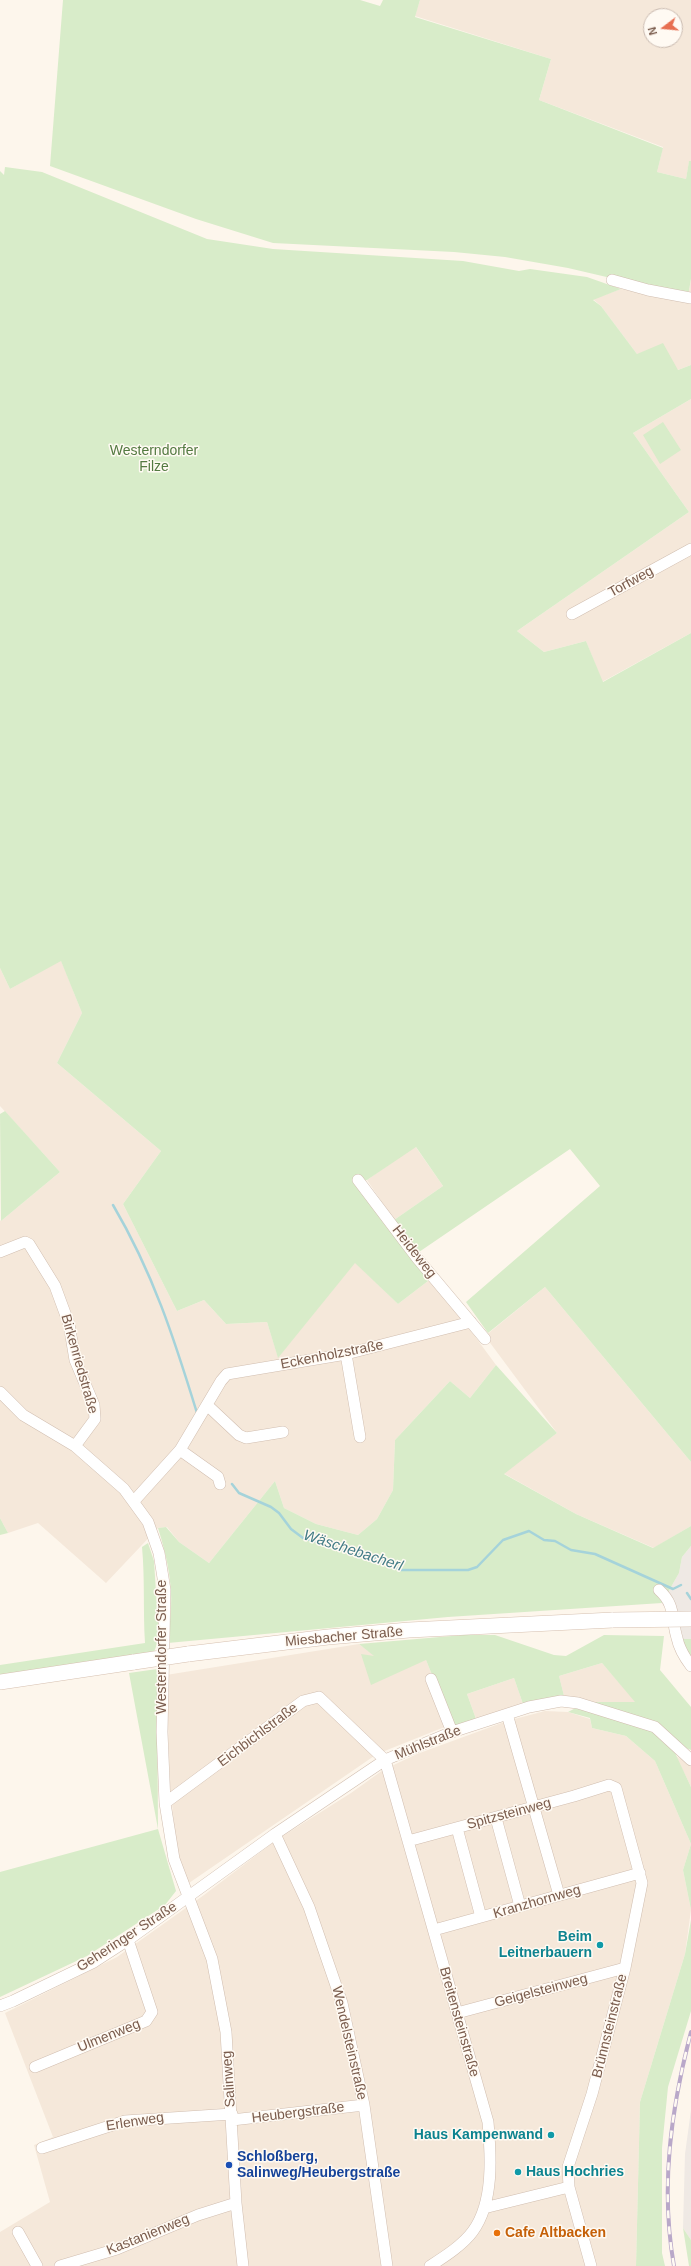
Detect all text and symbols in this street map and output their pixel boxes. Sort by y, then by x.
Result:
north arrow [643,8,683,48]
text: N [646,26,659,37]
park label: Westerndorfer Filze [110,443,198,476]
street label: Torfweg [605,563,657,601]
street label: Heideweg [388,1222,440,1282]
street label: Birkenriedstraße [57,1312,101,1416]
street label: Eckenholzstraße [279,1337,385,1373]
water label: Wäschebacherl [301,1526,405,1576]
street label: Westerndorfer Straße [154,1580,170,1714]
street label: Miesbacher Straße [284,1623,404,1651]
street label: Eichbichlstraße [215,1699,301,1771]
street label: Mühlstraße [392,1722,464,1764]
street label: Spitzsteinweg [465,1795,553,1833]
street label: Kranzhornweg [491,1881,583,1923]
street label: Geheringer Straße [74,1898,180,1976]
place label: Beim Leitnerbauern [499,1929,592,1962]
marker: Beim Leitnerbauern [595,1940,605,1950]
street label: Breitensteinstraße [435,1965,483,2079]
street label: Geigelsteinweg [493,1970,589,2012]
street label: Brünnsteinstraße [589,1972,631,2080]
street label: Wendelsteinstraße [328,1984,370,2102]
street label: Ulmenweg [75,2016,143,2056]
street label: Salinweg [219,2050,239,2108]
street label: Heubergstraße [251,2099,345,2127]
street label: Erlenweg [105,2109,165,2135]
place label: Haus Kampenwand [414,2127,543,2143]
marker: Haus Kampenwand [546,2130,556,2140]
place label: Schloßberg, Salinweg/Heubergstraße [237,2149,400,2182]
marker: Schloßberg, Salinweg/Heubergstraße [224,2160,234,2170]
place label: Haus Hochries [526,2164,624,2180]
marker: Haus Hochries [513,2167,523,2177]
street label: Kastanienweg [104,2211,192,2259]
place label: Cafe Altbacken [505,2225,606,2241]
marker: Cafe Altbacken [492,2228,502,2238]

